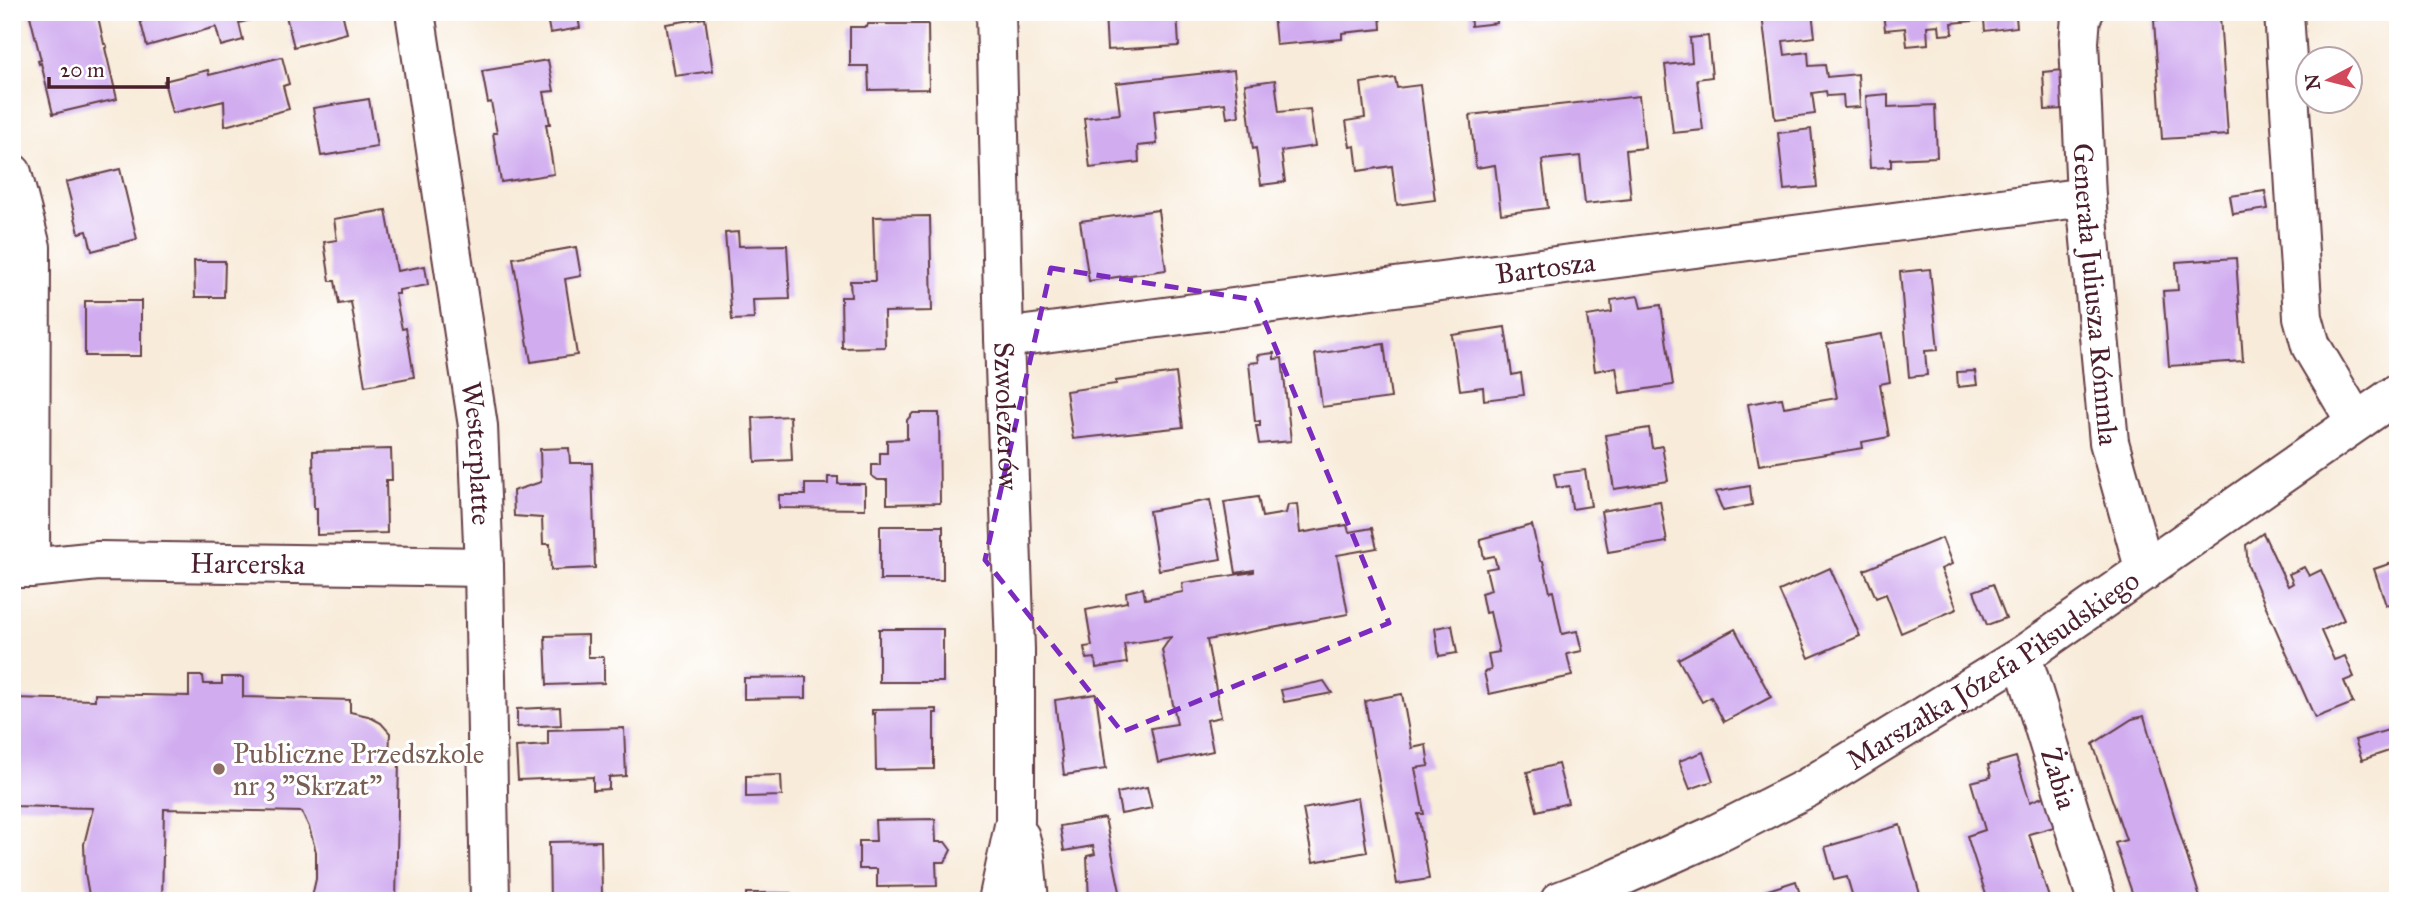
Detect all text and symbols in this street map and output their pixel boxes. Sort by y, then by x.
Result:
scale bar [49,46,168,90]
north arrow [2294,46,2364,116]
text: 20 m [60,57,105,83]
text: N [2300,73,2325,91]
street label: Generała Juliusza Rómmla [2066,142,2126,447]
street label: Bartosza [1494,244,1598,292]
street label: Szwoleżerów [986,341,1026,491]
street label: Westerplatte [453,379,499,526]
street label: Harcerska [190,545,306,582]
street label: Marszałka Józefa Piłsudskiego [1840,562,2146,778]
place label: Publiczne Przedszkole nr 3 "Skrzat" [233,736,484,803]
street label: Żabia [2033,744,2085,814]
marker: Publiczne Przedszkole nr 3 "Skrzat" [211,761,227,777]

